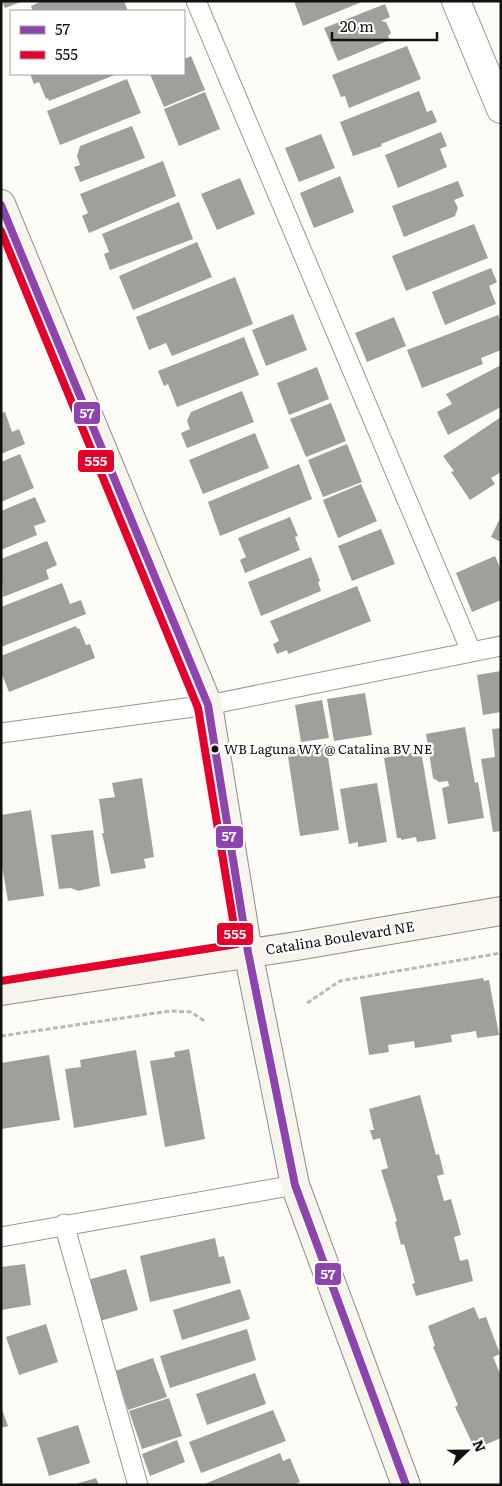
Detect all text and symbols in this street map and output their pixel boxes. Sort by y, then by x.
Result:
legend [10,10,185,75]
scale bar [332,10,437,42]
text: 20 m [340,14,374,37]
text: 57 [55,17,71,40]
text: 555 [55,42,78,65]
line badge: 57 [73,401,101,425]
text: 57 [80,402,95,422]
line badge: 555 [77,449,115,473]
text: 555 [85,450,108,470]
place label: WB Laguna WY @ Catalina BV NE [224,739,432,758]
marker: WB Laguna WY @ Catalina BV NE [210,744,220,754]
line badge: 57 [215,825,244,849]
text: 57 [222,825,237,845]
street label: Catalina Boulevard NE [264,915,416,959]
line badge: 555 [216,922,254,946]
text: 555 [224,923,247,943]
line badge: 57 [314,1262,342,1286]
text: 57 [321,1263,336,1283]
north arrow [442,1426,492,1476]
text: N [469,1437,492,1455]

